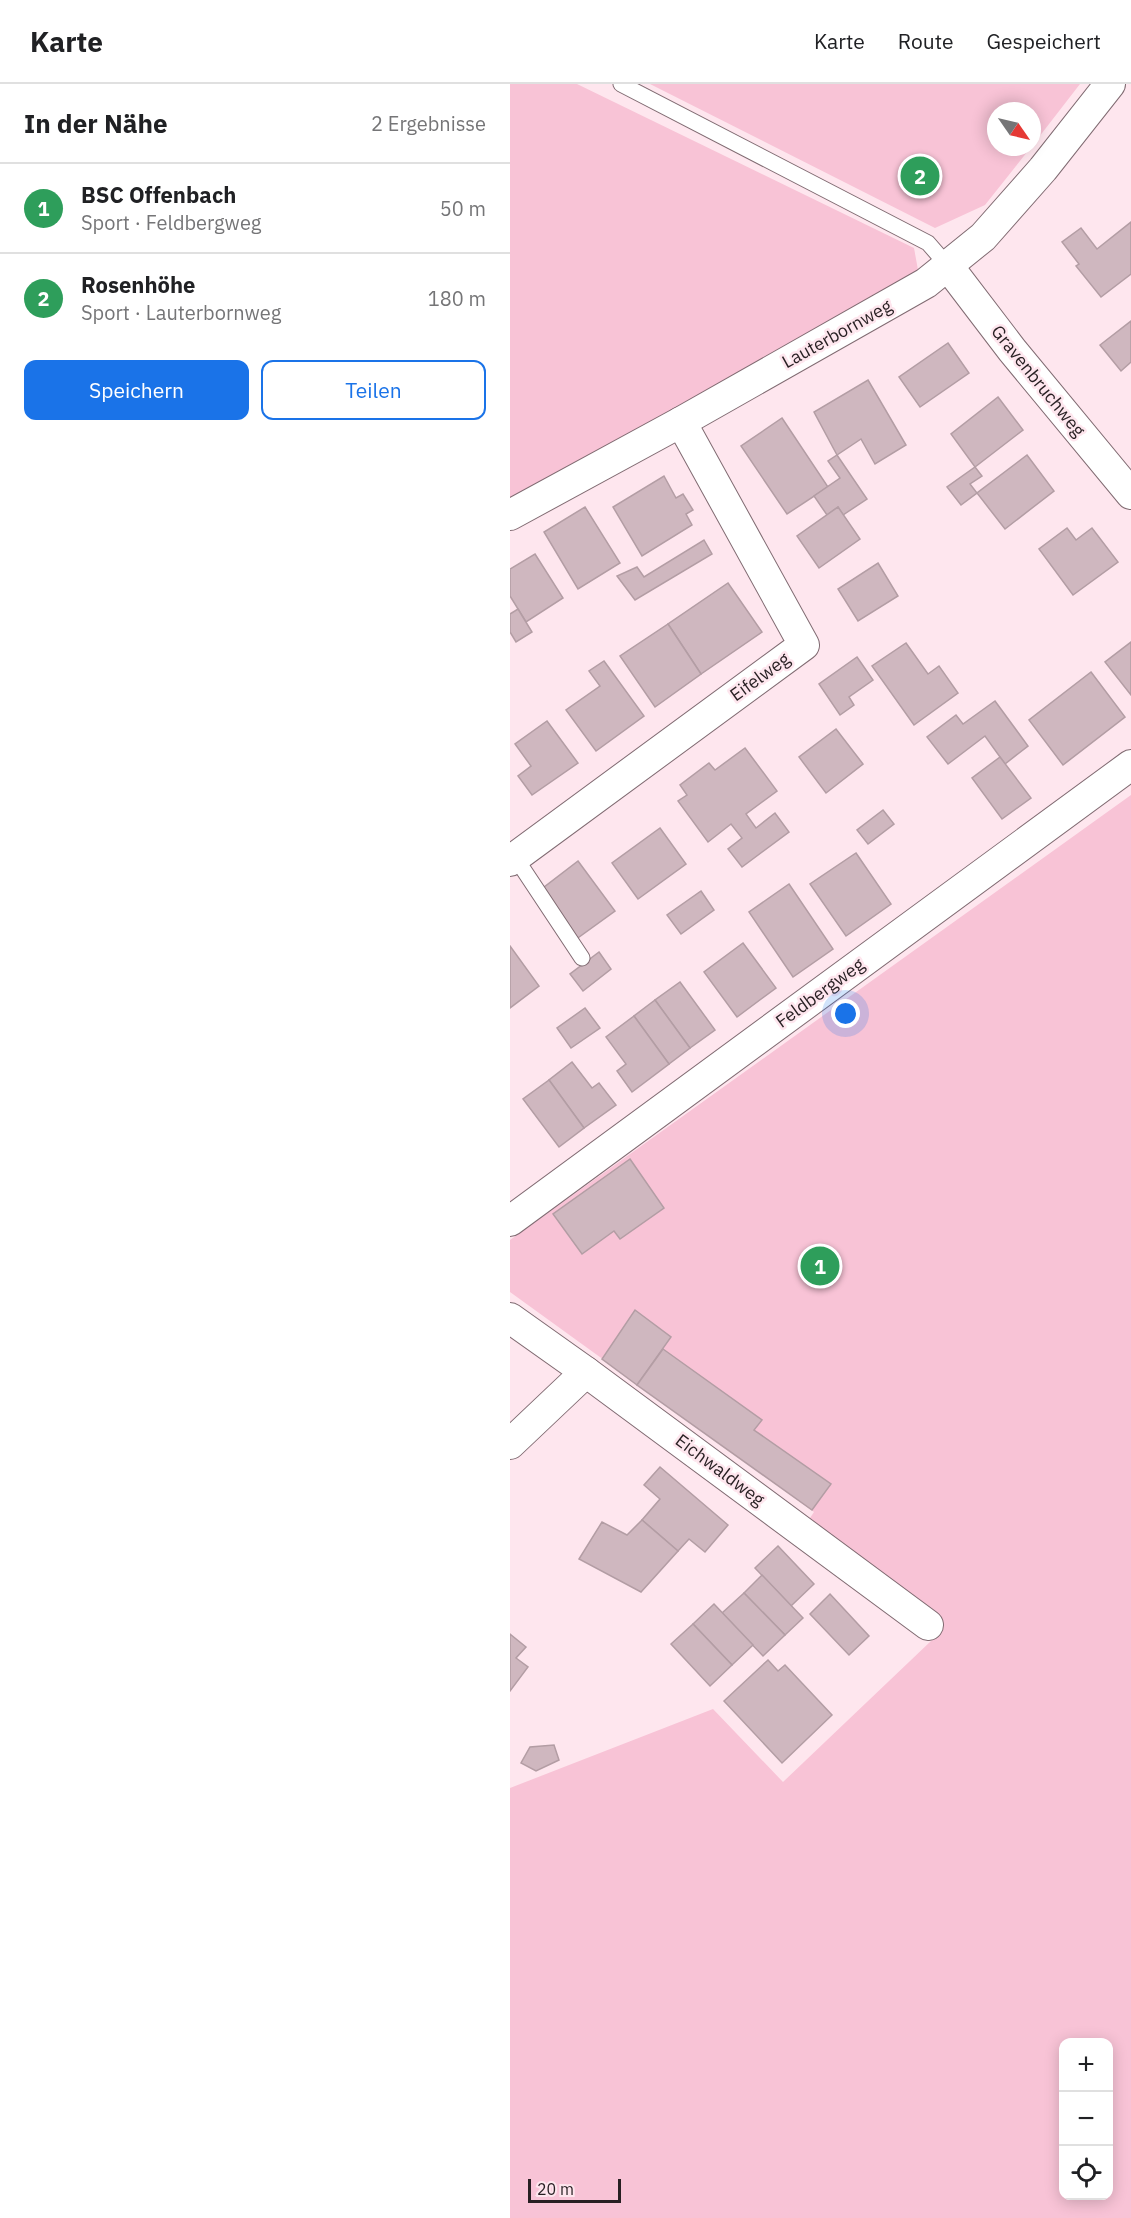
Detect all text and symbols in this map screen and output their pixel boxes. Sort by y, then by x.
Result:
text: Karte [30,23,103,60]
text: Karte [814,27,865,55]
text: Route [898,27,954,55]
text: Gespeichert [987,27,1101,55]
north arrow [987,102,1041,156]
text: In der Nähe [24,106,168,140]
text: 2 Ergebnisse [371,110,486,137]
pin: 2 [900,154,940,199]
text: BSC Offenbach [81,180,236,209]
text: 1 [38,195,50,222]
text: 50 m [440,195,486,222]
text: Sport · Feldbergweg [81,209,261,236]
text: Rosenhöhe [81,270,195,299]
text: 2 [38,285,50,312]
text: 180 m [428,285,486,312]
street label: Lauterbornweg [778,294,896,373]
text: Sport · Lauterbornweg [81,299,281,326]
street label: Gravenbruchweg [986,320,1091,442]
button: Speichern [24,360,249,420]
button: Teilen [261,360,486,420]
street label: Eifelweg [725,647,795,706]
street label: Feldbergweg [771,952,869,1032]
your location [831,999,860,1028]
pin: 1 [800,1244,840,1288]
street label: Eichwaldweg [671,1429,770,1511]
map controls [1059,2038,1113,2200]
button: + [1059,2038,1113,2092]
button: − [1059,2092,1113,2146]
button: locate [1059,2146,1113,2200]
scale bar [528,2176,621,2204]
text: 20 m [537,2179,574,2199]

